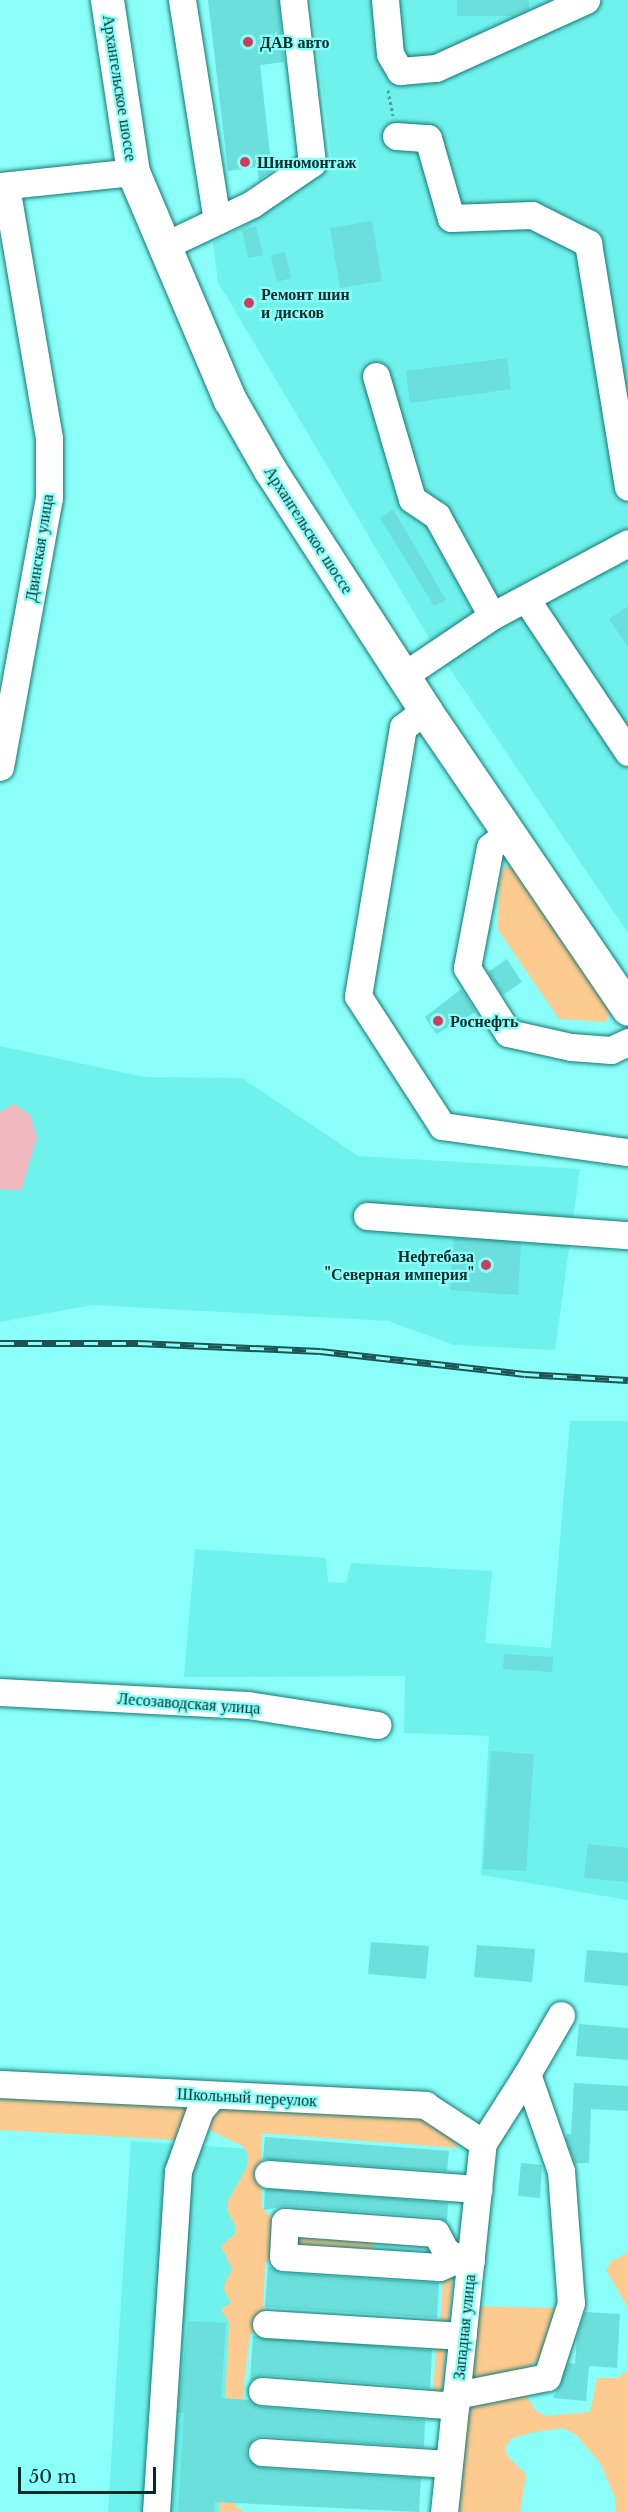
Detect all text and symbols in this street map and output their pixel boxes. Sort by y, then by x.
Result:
street label: Архангельское шоссе [99,13,141,163]
place label: ДАВ авто [260,32,329,52]
marker: ДАВ авто [241,35,255,49]
place label: Шиномонтаж [257,152,356,172]
marker: Шиномонтаж [238,155,252,169]
place label: Ремонт шин и дисков [261,284,350,322]
marker: Ремонт шин и дисков [242,296,256,310]
street label: Архангельское шоссе [261,463,357,597]
street label: Двинская улица [21,493,57,603]
place label: Роснефть [450,1011,518,1031]
marker: Роснефть [431,1014,445,1028]
place label: Нефтебаза "Северная империя" [325,1246,474,1284]
marker: Нефтебаза "Северная империя" [479,1258,493,1272]
street label: Лесозаводская улица [117,1688,261,1718]
street label: Школьный переулок [177,2084,317,2110]
street label: Западная улица [449,2273,479,2381]
scale bar [21,2455,159,2493]
text: 50 m [29,2466,77,2488]

